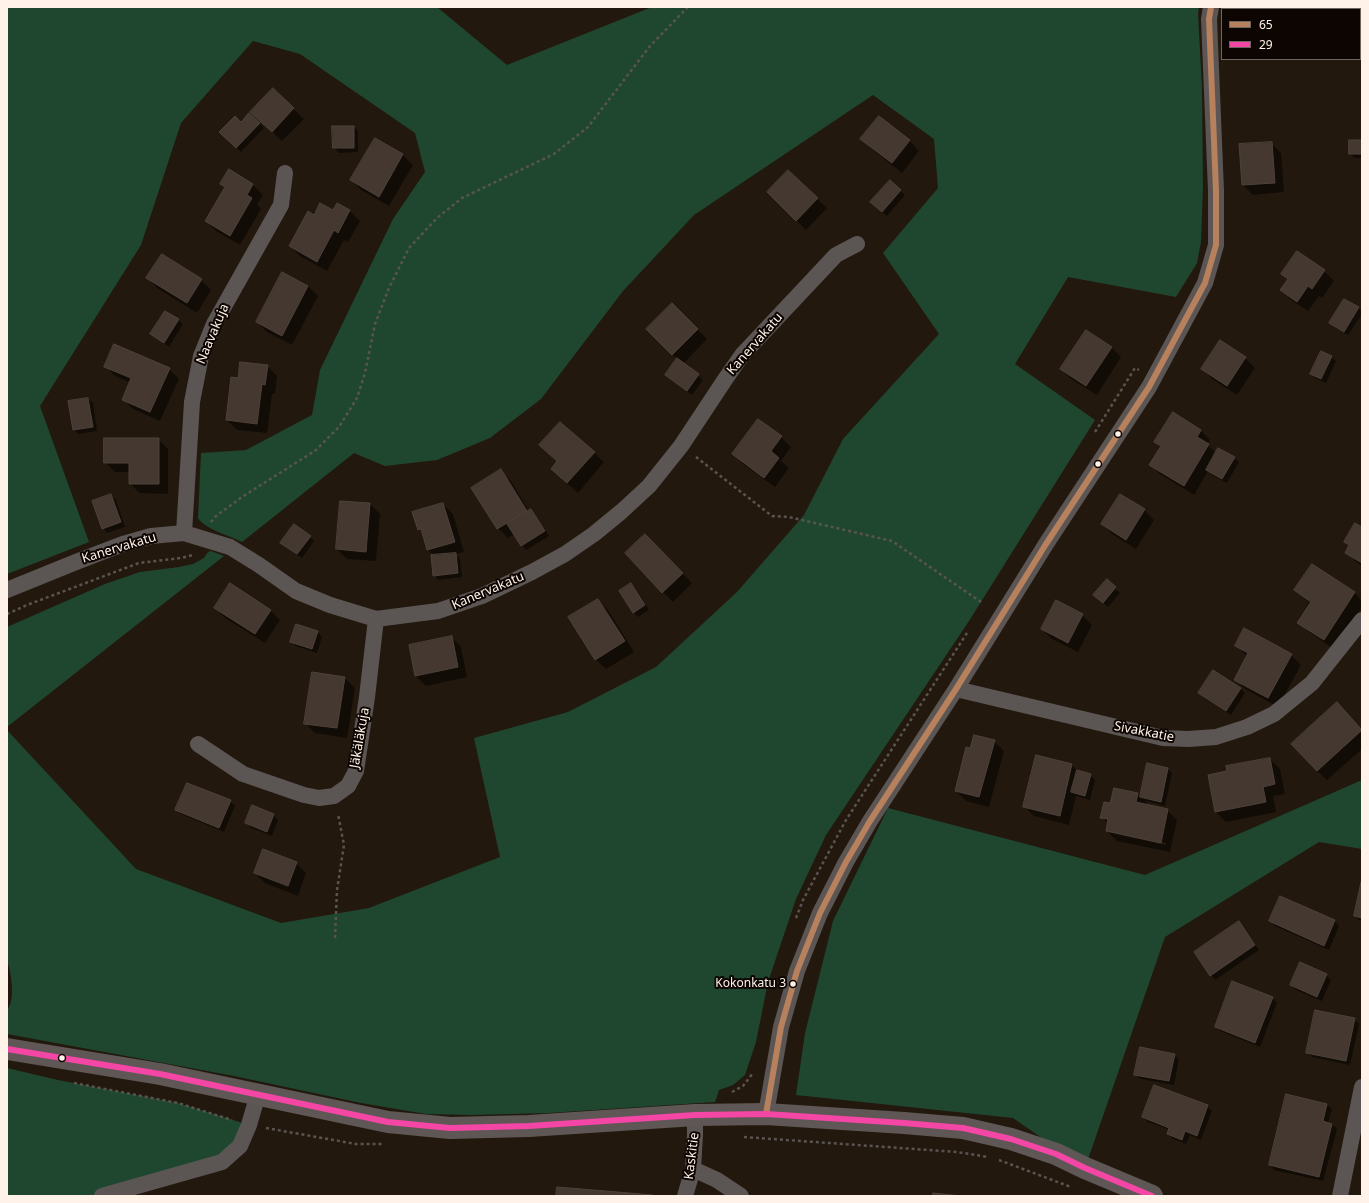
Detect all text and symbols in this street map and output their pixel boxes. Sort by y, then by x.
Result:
legend [1221,8,1361,60]
text: 65 [1259,16,1273,33]
text: 29 [1259,36,1273,53]
street label: Naavakuja [193,302,233,366]
street label: Kanervakatu [724,310,786,378]
unlabelled marker [1113,429,1123,439]
unlabelled marker [1093,459,1103,469]
street label: Kanervakatu [80,529,158,567]
street label: Kanervakatu [450,569,526,613]
street label: Jäkäläkuja [347,706,373,770]
street label: Sivakkatie [1113,719,1175,745]
place label: Kokonkatu 3 [715,977,786,991]
marker: Kokonkatu 3 [788,979,798,989]
unlabelled marker [57,1053,67,1063]
street label: Kaskitie [681,1132,703,1180]

